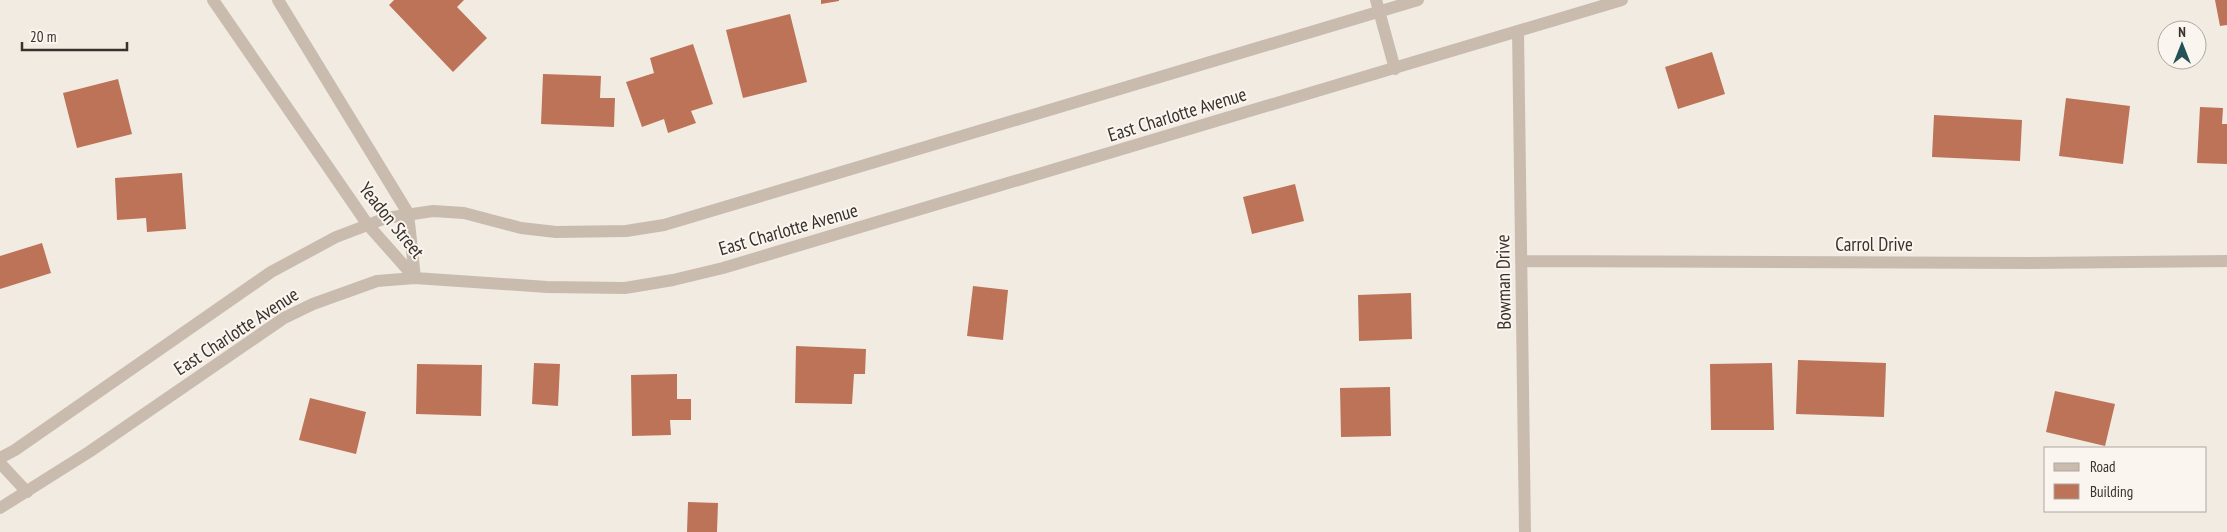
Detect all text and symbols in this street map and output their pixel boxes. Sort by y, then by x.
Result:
scale bar [22,20,128,52]
north arrow [2157,20,2207,70]
text: N [2178,23,2186,41]
text: 20 m [30,27,56,46]
street label: East Charlotte Avenue [1105,81,1249,146]
street label: Yeadon Street [354,177,430,263]
street label: East Charlotte Avenue [716,198,860,260]
street label: Carrol Drive [1835,232,1913,256]
street label: Bowman Drive [1490,234,1516,330]
street label: East Charlotte Avenue [169,282,303,380]
legend [2044,447,2207,512]
text: Road [2090,457,2116,476]
text: Building [2090,482,2133,501]

